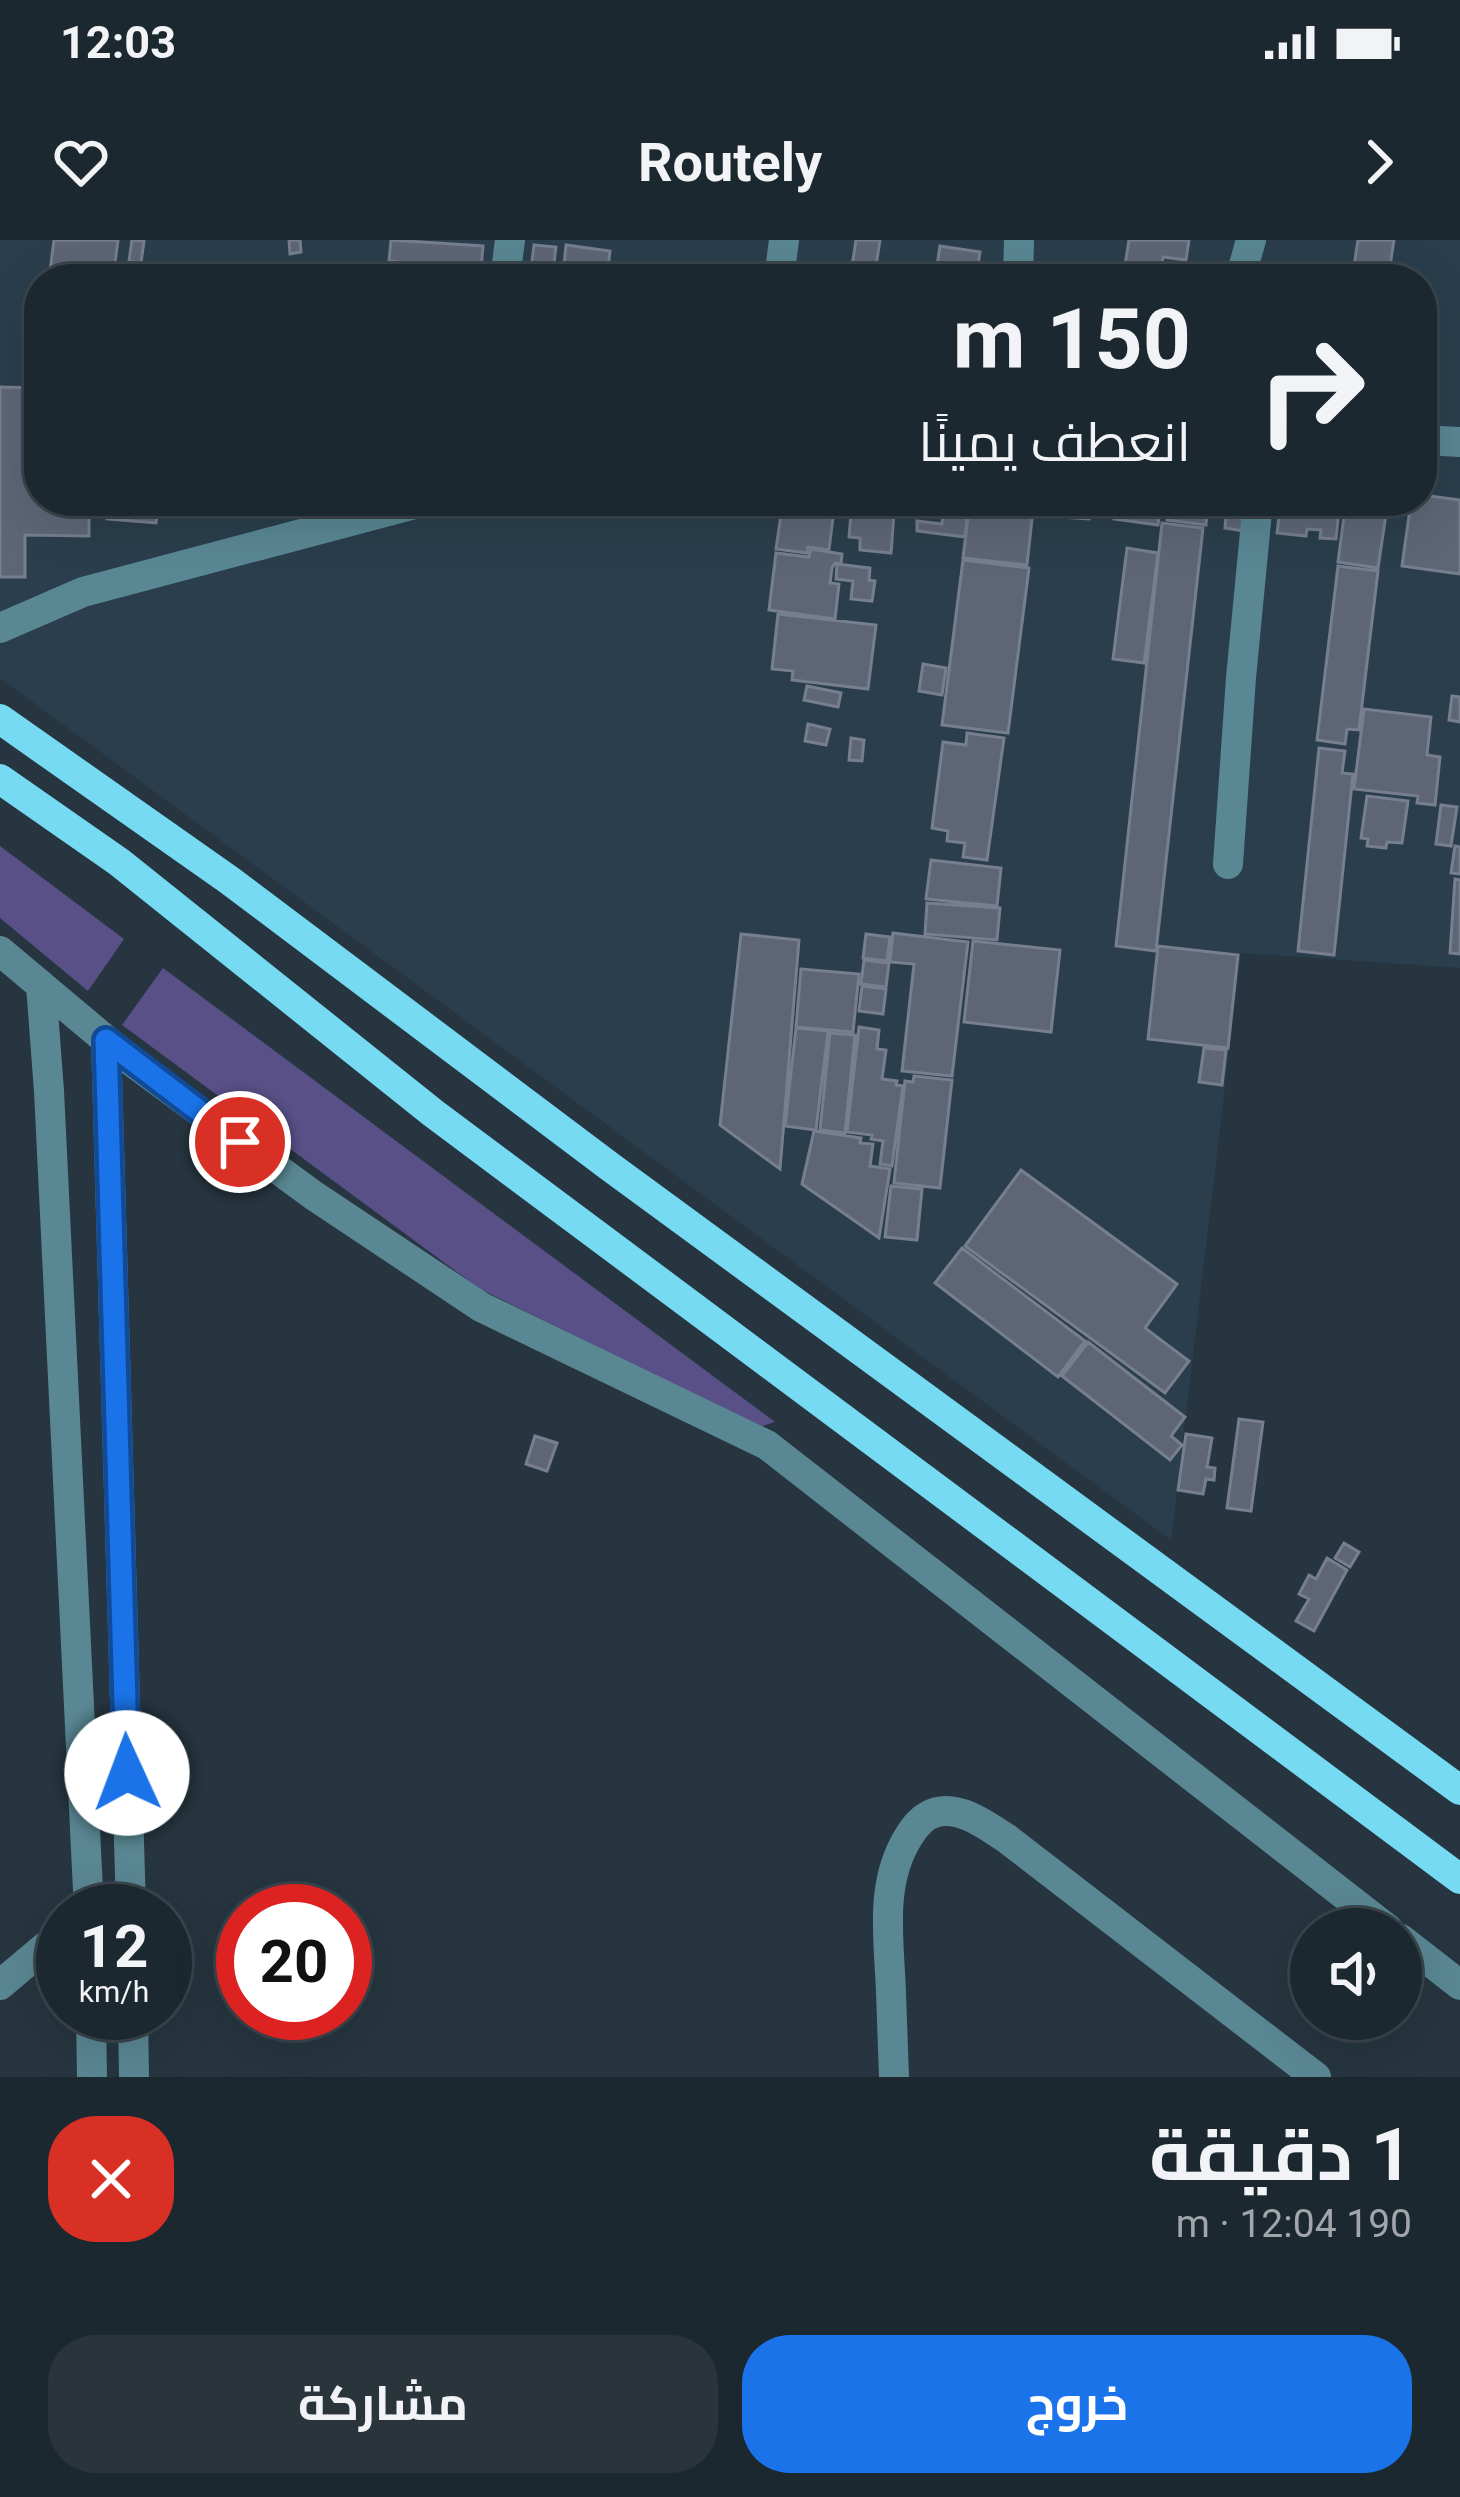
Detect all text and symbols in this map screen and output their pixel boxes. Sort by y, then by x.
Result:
text: 12:03 [60,16,176,69]
icon: heart [48,129,114,195]
icon: forward [1346,129,1412,195]
text: Routely [638,131,822,194]
text: 150 m [953,290,1191,389]
icon: right [1233,312,1389,468]
text: انعطف يمينًا [918,411,1191,474]
pin [189,1091,291,1193]
icon: arrive [207,1109,273,1175]
position arrow [64,1710,190,1836]
speed limit sign: 20 [216,1884,372,2040]
map controls [1290,1908,1422,2040]
button: sound [1290,1908,1422,2040]
text: 12 [80,1911,148,1982]
text: km/h [79,1974,149,2009]
text: 1 دقيقة [1149,2113,1412,2198]
button: close [48,2116,174,2242]
text: 190 m · 12:04 [1176,2201,1412,2247]
button: مشاركة [48,2335,718,2473]
button: خروج [742,2335,1412,2473]

